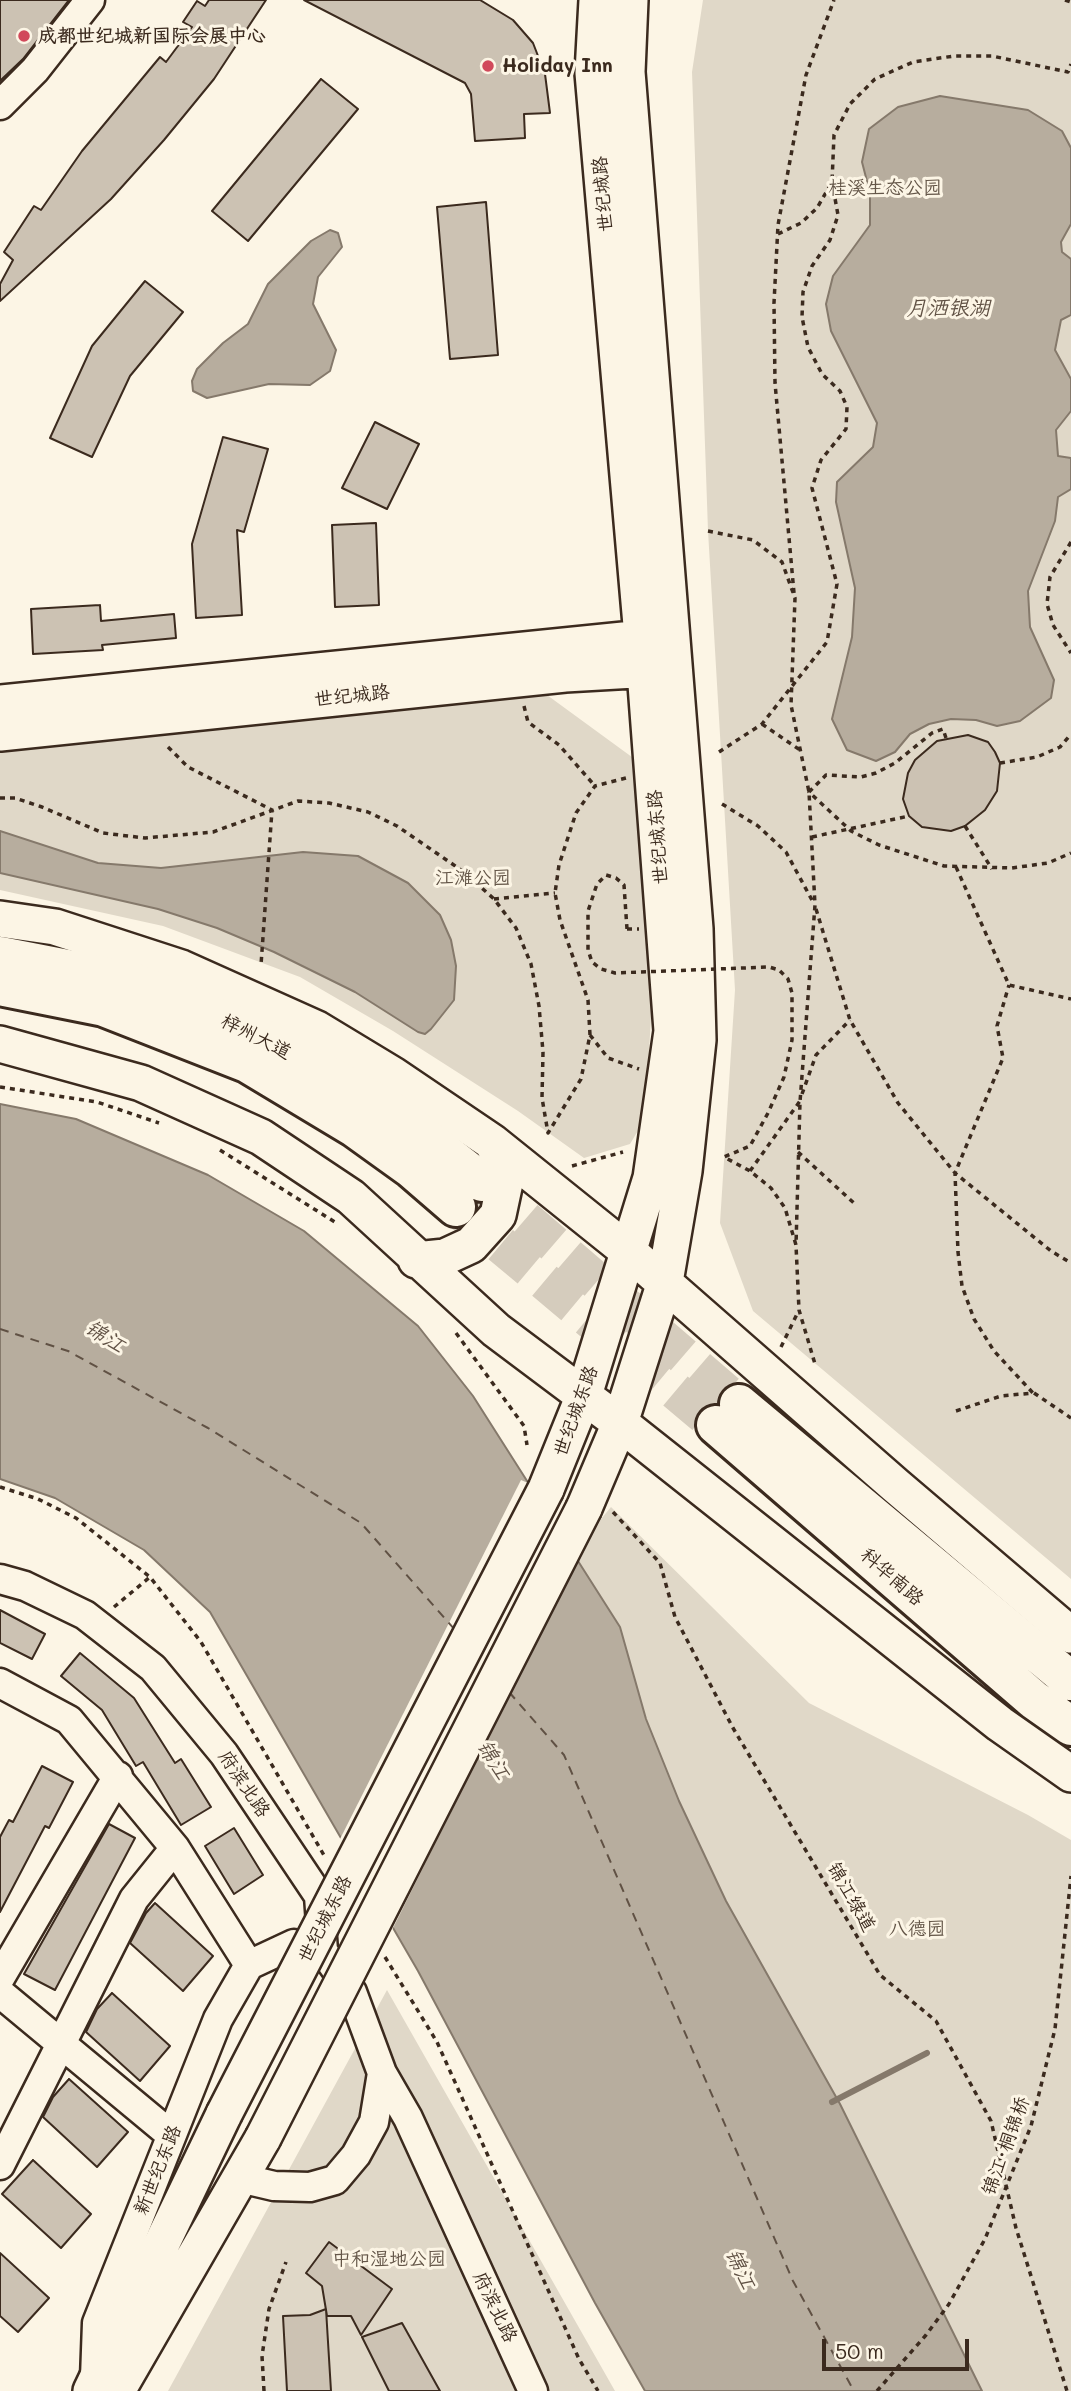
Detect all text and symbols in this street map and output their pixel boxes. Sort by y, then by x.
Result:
place label: 成都世纪城新国际会展中心 [38,25,266,47]
marker: 成都世纪城新国际会展中心 [16,28,32,44]
place label: Holiday Inn [502,55,613,77]
marker: Holiday Inn [480,58,496,74]
street label: 世纪城路 [588,155,618,233]
park label: 桂溪生态公园 [828,177,942,199]
water label: 月洒银湖 [906,296,990,322]
street label: 世纪城路 [313,681,391,711]
street label: 世纪城东路 [643,789,673,885]
park label: 江滩公园 [435,867,511,889]
street label: 梓州大道 [217,1010,295,1064]
water label: 锦江 [81,1315,129,1359]
street label: 世纪城东路 [549,1362,603,1460]
street label: 科华南路 [856,1543,928,1611]
water label: 锦江 [471,1736,515,1784]
street label: 府滨北路 [213,1746,275,1822]
street label: 锦江绿道 [822,1858,880,1936]
street label: 世纪城东路 [293,1872,357,1966]
park label: 八德园 [889,1918,945,1940]
street label: 锦江·桐锦桥 [978,2094,1034,2198]
street label: 新世纪东路 [130,2122,186,2218]
water label: 锦江 [720,2245,760,2293]
park label: 中和湿地公园 [332,2248,446,2270]
street label: 府滨北路 [468,2268,522,2346]
scale bar [826,2324,973,2368]
text: 50 m [835,2337,884,2364]

